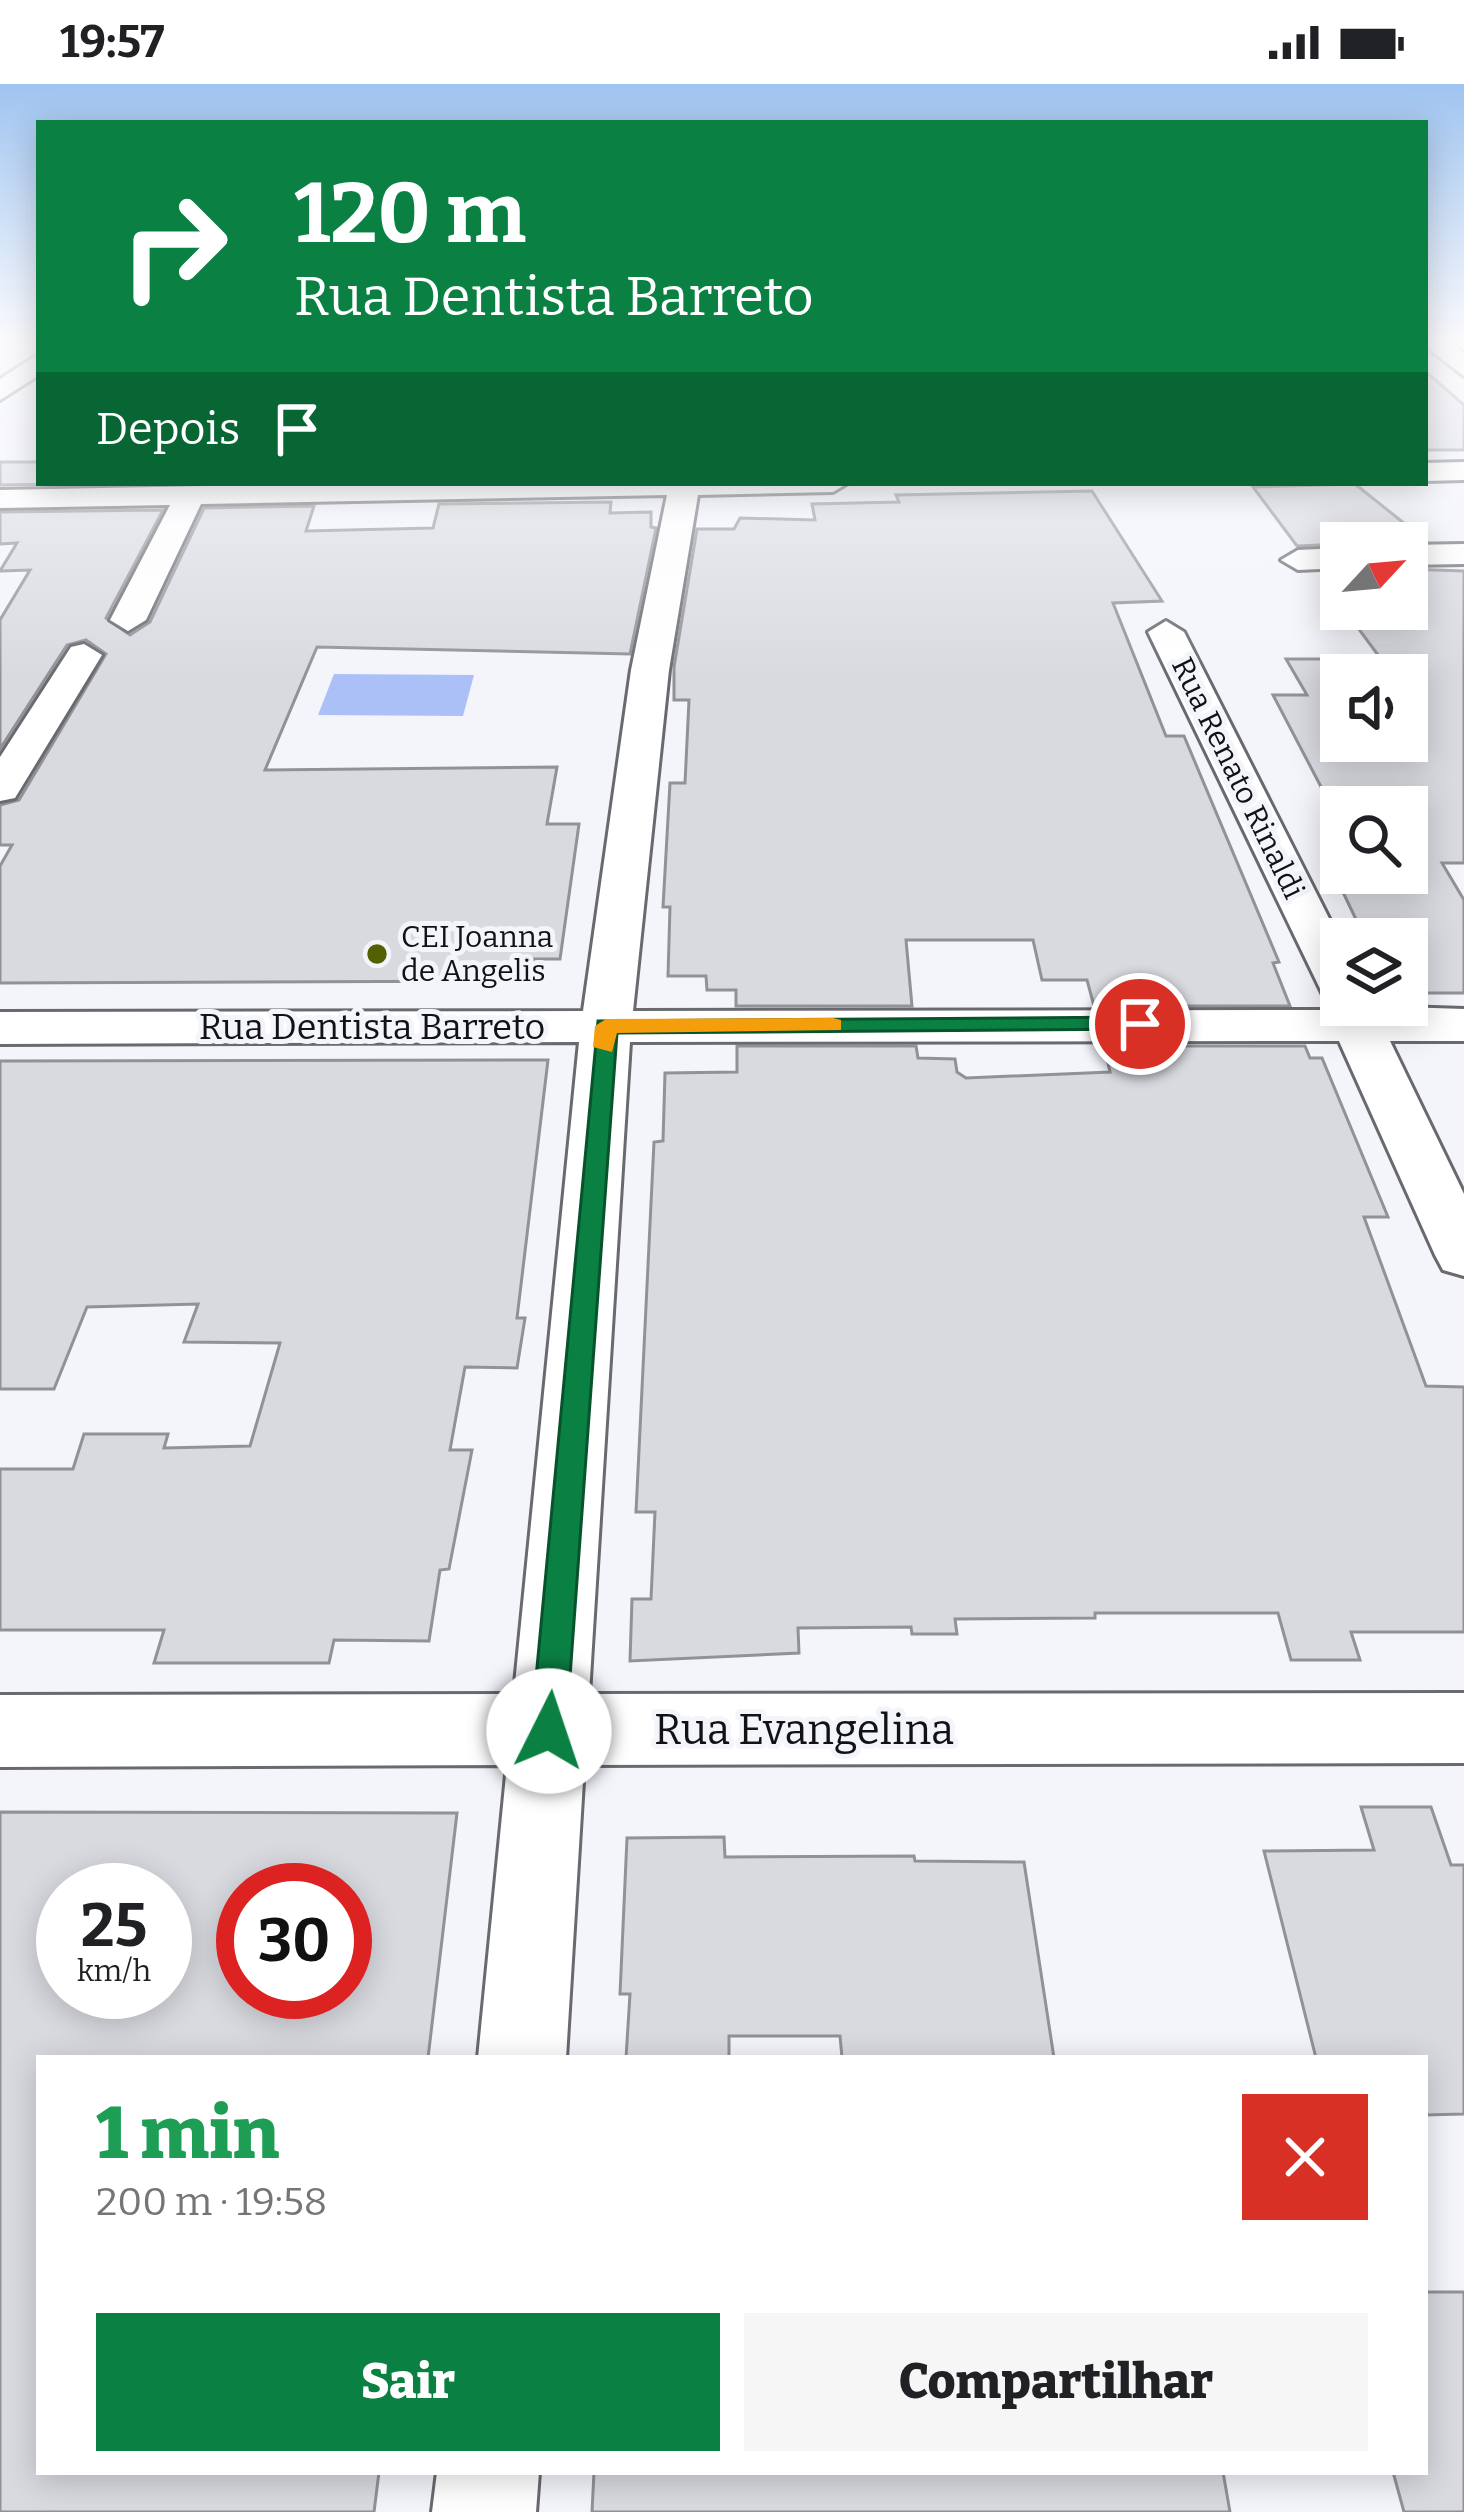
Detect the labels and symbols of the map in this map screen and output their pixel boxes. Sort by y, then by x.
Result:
north arrow [1320,522,1428,630]
street label: Rua Renato Rinaldi [1164,652,1312,905]
place label: CEI Joanna de Angelis [401,919,553,989]
marker: CEI Joanna de Angelis [364,941,390,967]
pin [1089,973,1191,1075]
street label: Rua Dentista Barreto [199,1005,545,1049]
position arrow [486,1668,612,1794]
street label: Rua Evangelina [654,1705,954,1755]
speed limit sign: 30 [216,1863,372,2019]

